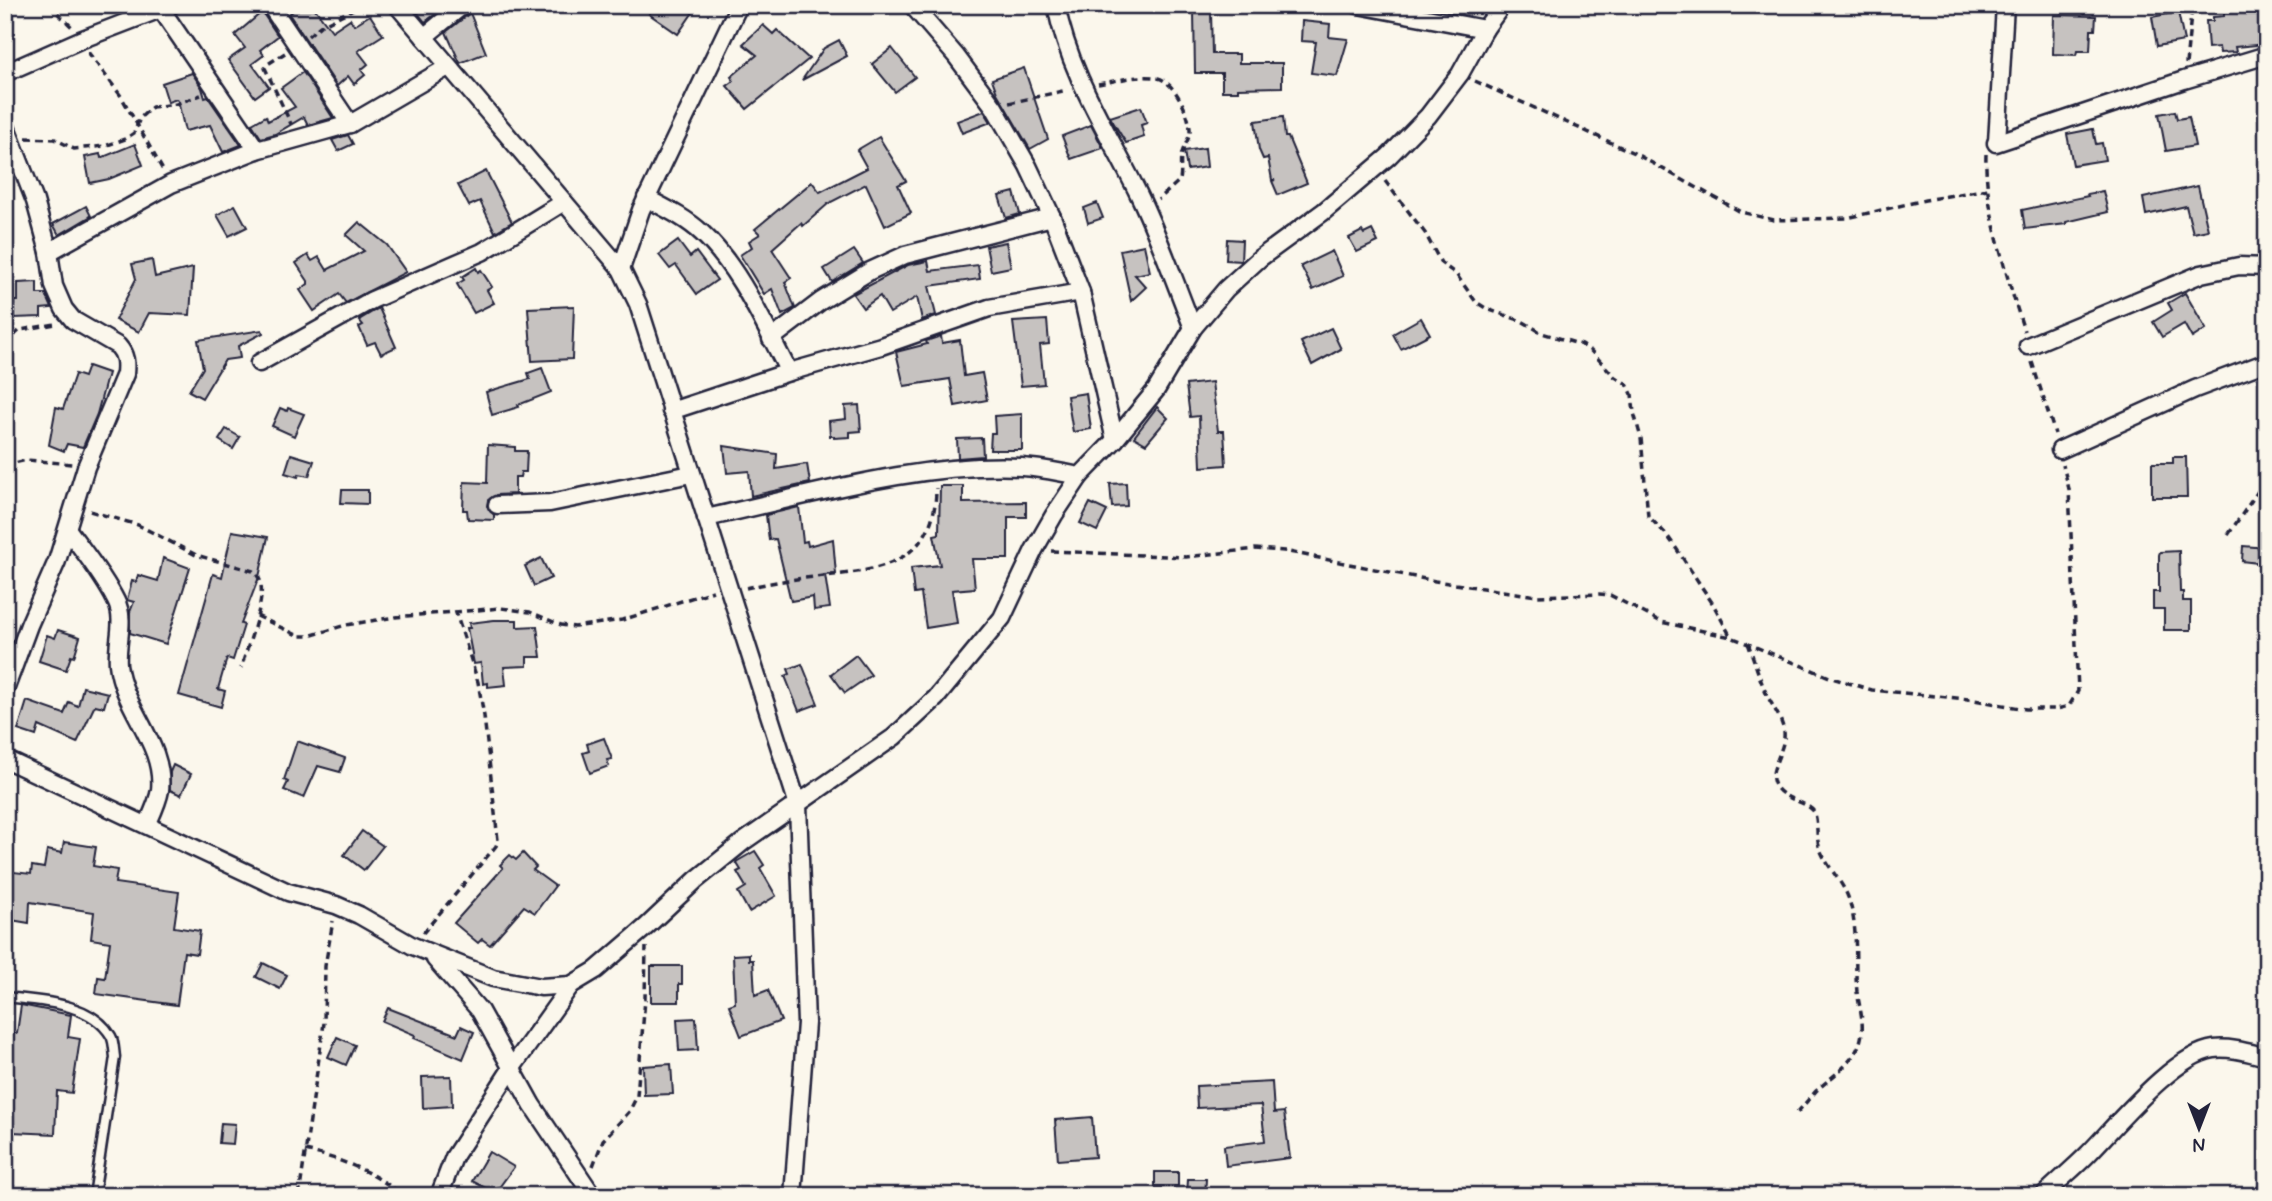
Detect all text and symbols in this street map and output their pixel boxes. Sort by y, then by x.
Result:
north arrow [2164,1092,2234,1162]
text: N [2193,1131,2205,1156]

